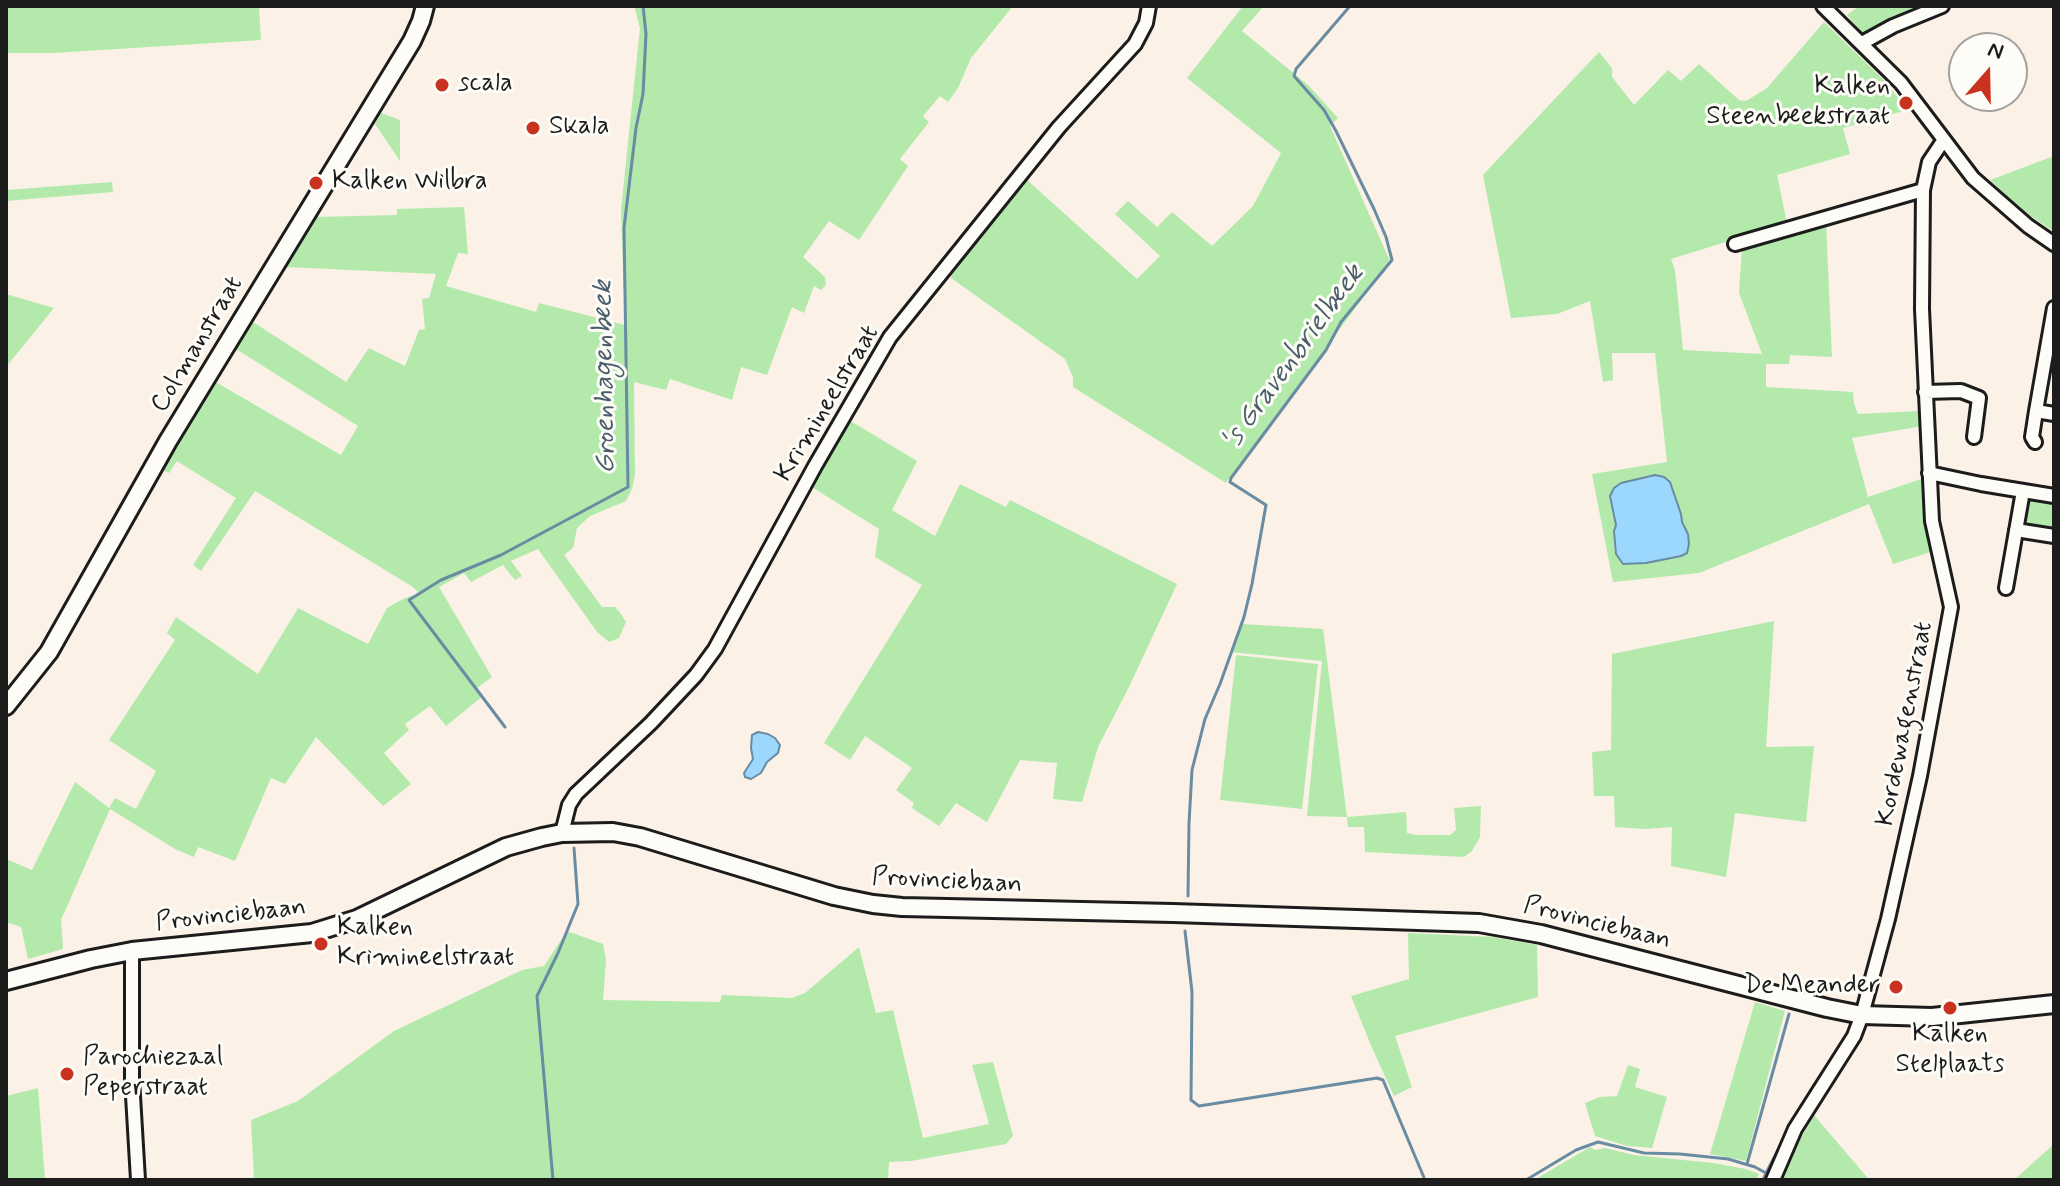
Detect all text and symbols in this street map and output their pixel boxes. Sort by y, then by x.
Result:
north arrow [1948,32,2028,112]
text: N [1984,36,2007,67]
place label: scala [458,69,513,101]
place label: Kalken Steenbeekstraat [1706,72,1890,134]
marker: scala [433,76,451,94]
marker: Kalken Steenbeekstraat [1897,94,1915,112]
place label: Skala [549,112,609,144]
marker: Skala [524,119,542,137]
place label: Kalken Wilbra [332,167,487,199]
marker: Kalken Wilbra [307,174,325,192]
water label: 's Gravenbrielbeek [1216,259,1372,457]
street label: Colmanstraat [145,271,251,419]
water label: Groenhagenbeek [588,280,624,474]
street label: Krimineelstraat [769,320,887,488]
street label: Kordewagenstraat [1871,619,1941,829]
street label: Provinciebaan [871,862,1023,902]
street label: Provinciebaan [1520,891,1674,957]
street label: Provinciebaan [154,893,308,939]
place label: Kalken Krimineelstraat [337,913,514,974]
marker: Kalken Krimineelstraat [312,935,330,953]
place label: De Meander [1744,971,1880,1003]
marker: De Meander [1887,978,1905,996]
marker: Kalken Stelplaats [1941,999,1959,1017]
place label: Kalken Stelplaats [1896,1020,2004,1082]
place label: Parochiezaal Peperstraat [83,1043,223,1104]
marker: Parochiezaal Peperstraat [58,1065,76,1083]

